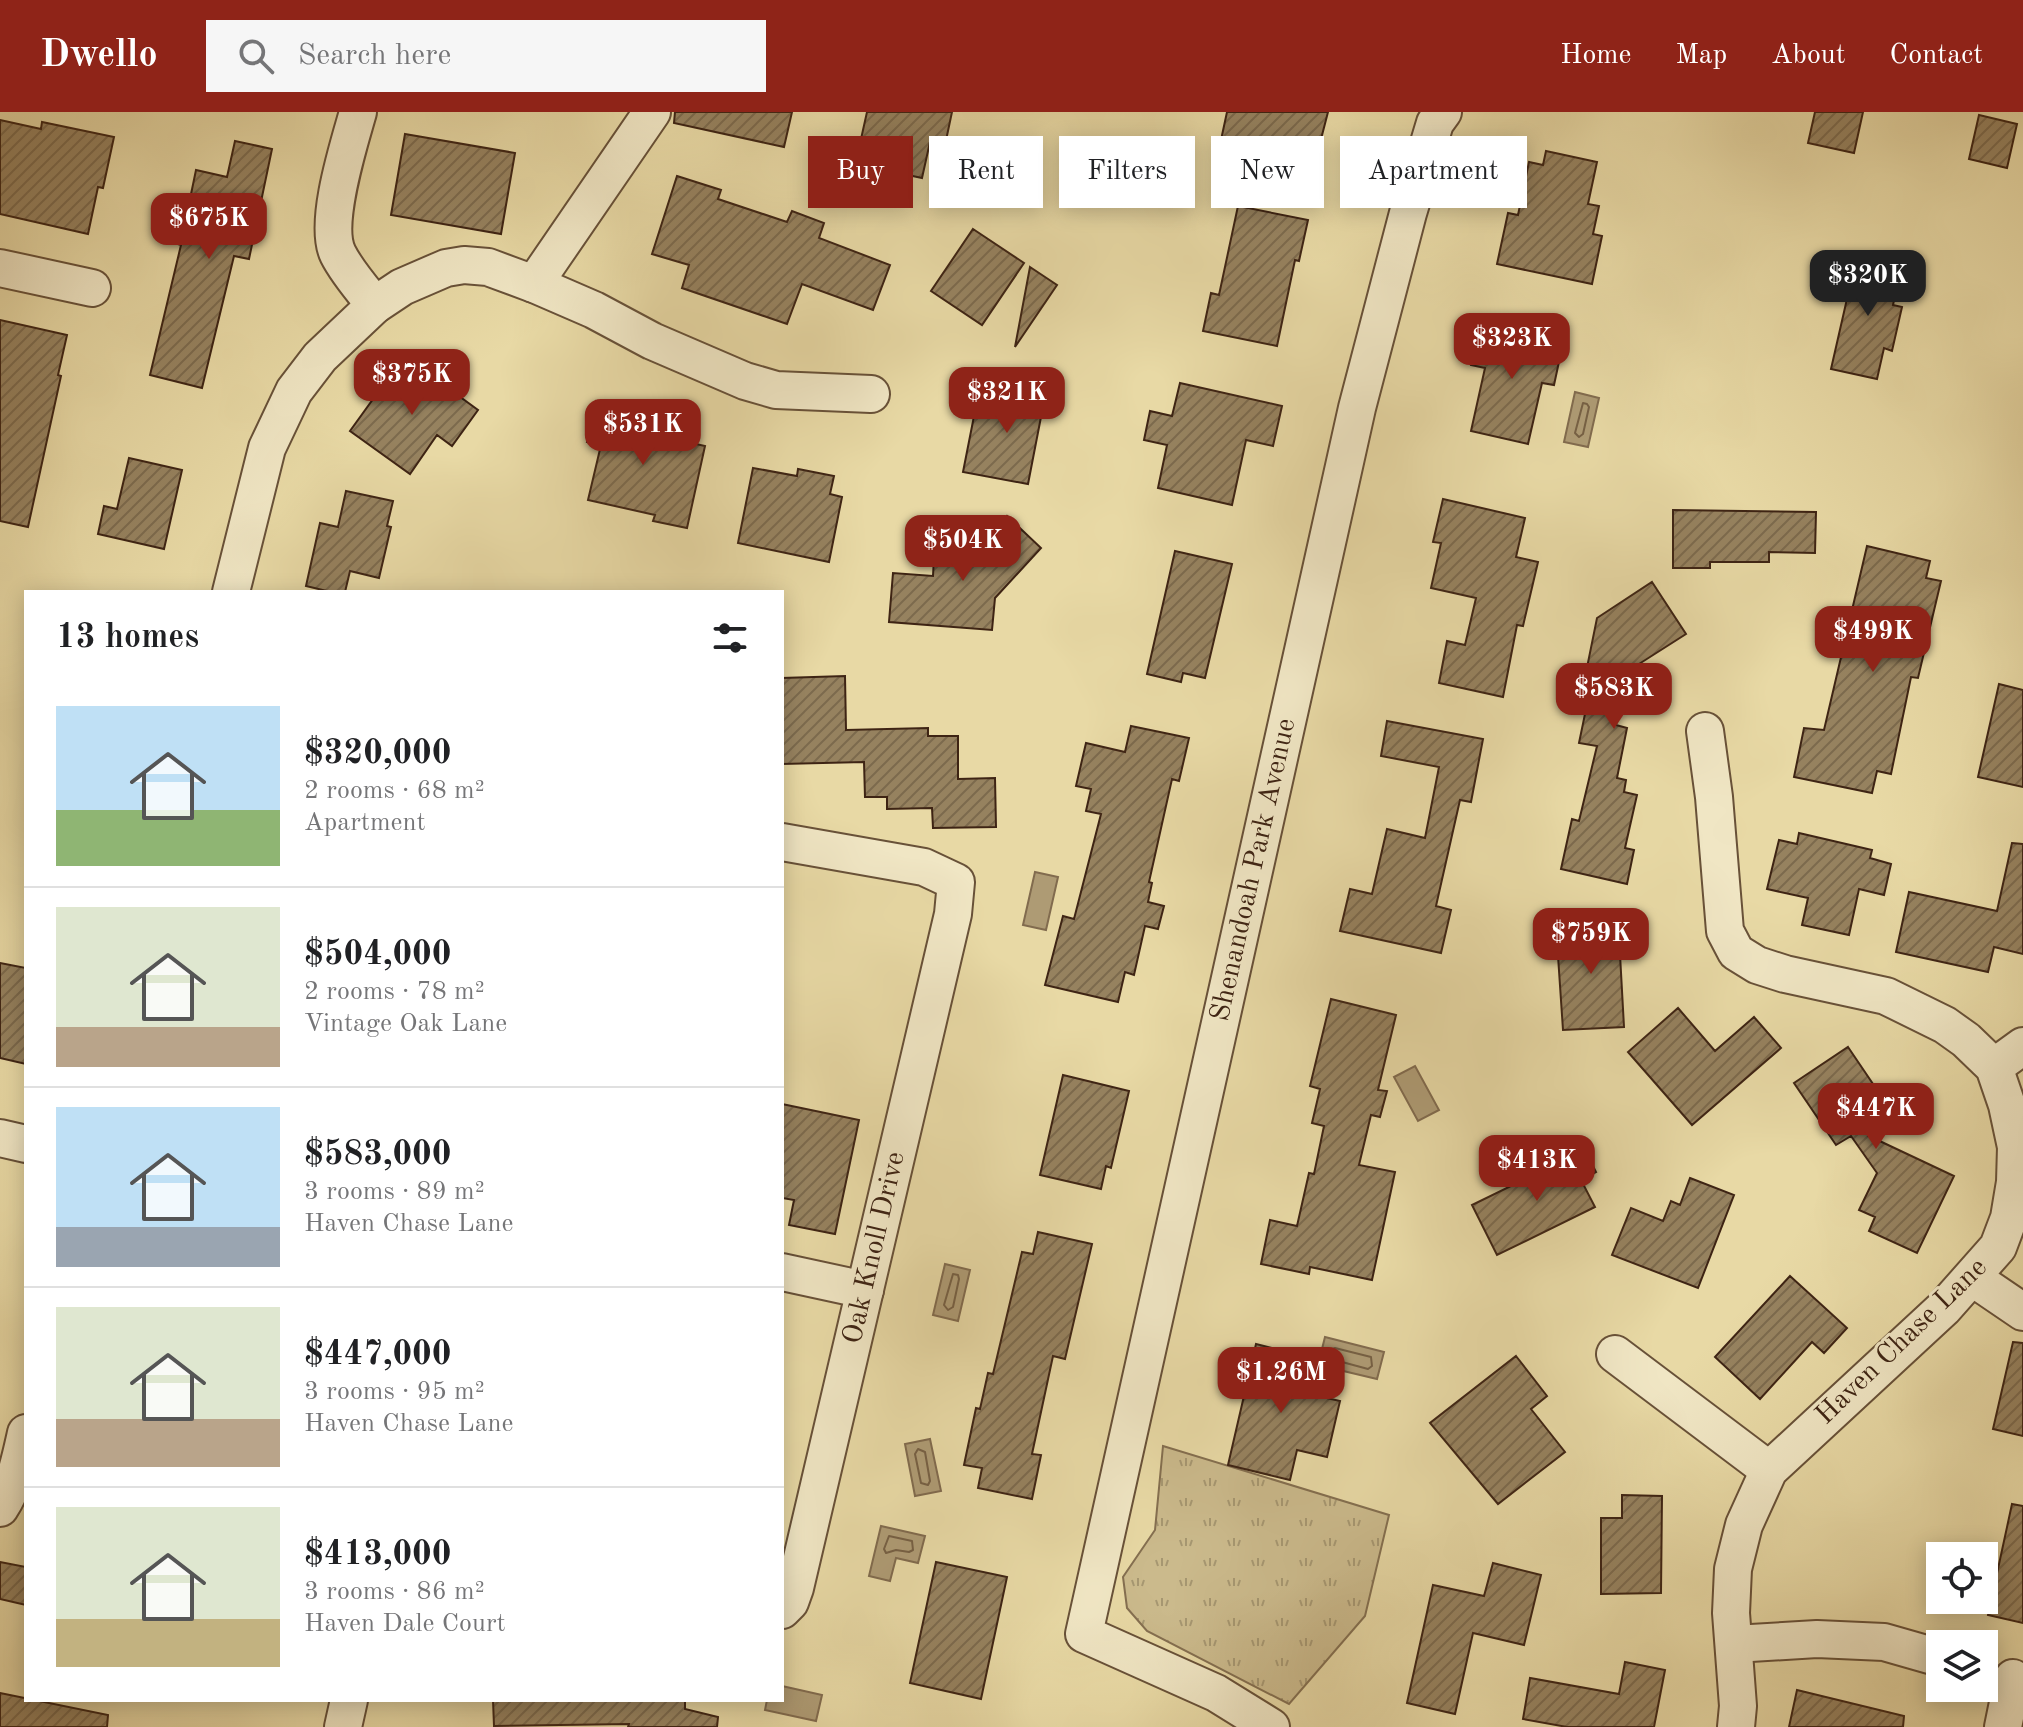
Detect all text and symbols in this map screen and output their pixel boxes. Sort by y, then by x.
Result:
search box [206,20,766,92]
icon: search [234,34,278,78]
text: Dwello [40,37,158,75]
text: Search here [298,41,451,71]
text: Home [1560,42,1631,70]
text: Map [1675,42,1727,70]
text: About [1771,42,1846,70]
text: Contact [1890,42,1983,70]
chip: Buy [808,136,913,208]
chip: Rent [929,136,1043,208]
chip: Filters [1059,136,1195,208]
chip: New [1211,136,1324,208]
chip: Apartment [1340,136,1527,208]
pin: $675K [153,193,265,261]
text: $675K [169,206,249,232]
pin: $320K [1812,250,1924,318]
text: $320K [1828,263,1908,289]
pin: $323K [1456,313,1568,381]
text: $323K [1472,326,1552,352]
pin: $375K [356,349,468,417]
text: $375K [372,362,452,388]
pin: $321K [951,367,1063,435]
text: $321K [967,380,1047,406]
pin: $531K [587,399,699,467]
text: $531K [603,412,683,438]
pin: $504K [907,515,1019,583]
text: $504K [923,528,1003,554]
pin: $499K [1817,606,1929,674]
icon: filters [708,616,752,660]
text: $499K [1833,619,1913,645]
text: 13 homes [56,621,199,655]
pin: $583K [1558,663,1670,731]
text: $583K [1574,676,1654,702]
street label: Shenandoah Park Avenue [1207,716,1301,1024]
text: $320,000 [304,737,452,771]
icon: home [120,738,216,834]
text: 2 rooms · 68 m² [304,778,485,804]
text: Apartment [304,810,426,836]
pin: $759K [1535,908,1647,976]
text: $759K [1551,921,1631,947]
text: $504,000 [304,938,452,972]
icon: home [120,939,216,1035]
text: 2 rooms · 78 m² [304,979,485,1005]
text: Vintage Oak Lane [304,1011,507,1037]
pin: $447K [1820,1083,1932,1151]
text: $447K [1836,1096,1916,1122]
pin: $413K [1481,1135,1593,1203]
text: $583,000 [304,1138,452,1172]
icon: home [120,1139,216,1235]
text: $413K [1497,1148,1577,1174]
street label: Oak Knoll Drive [839,1149,911,1347]
text: 3 rooms · 89 m² [304,1179,485,1205]
text: Haven Chase Lane [304,1211,514,1237]
street label: Haven Chase Lane [1811,1254,1993,1430]
text: $447,000 [304,1338,452,1372]
icon: home [120,1339,216,1435]
pin: $1.26M [1216,1347,1346,1415]
text: $1.26M [1236,1360,1326,1386]
text: 3 rooms · 95 m² [304,1379,485,1405]
text: Haven Chase Lane [304,1411,514,1437]
text: $413,000 [304,1538,452,1572]
icon: home [120,1539,216,1635]
map controls [1926,1542,1998,1702]
button: locate [1926,1542,1998,1614]
text: 3 rooms · 86 m² [304,1579,485,1605]
text: Haven Dale Court [304,1611,506,1637]
button: layers [1926,1630,1998,1702]

